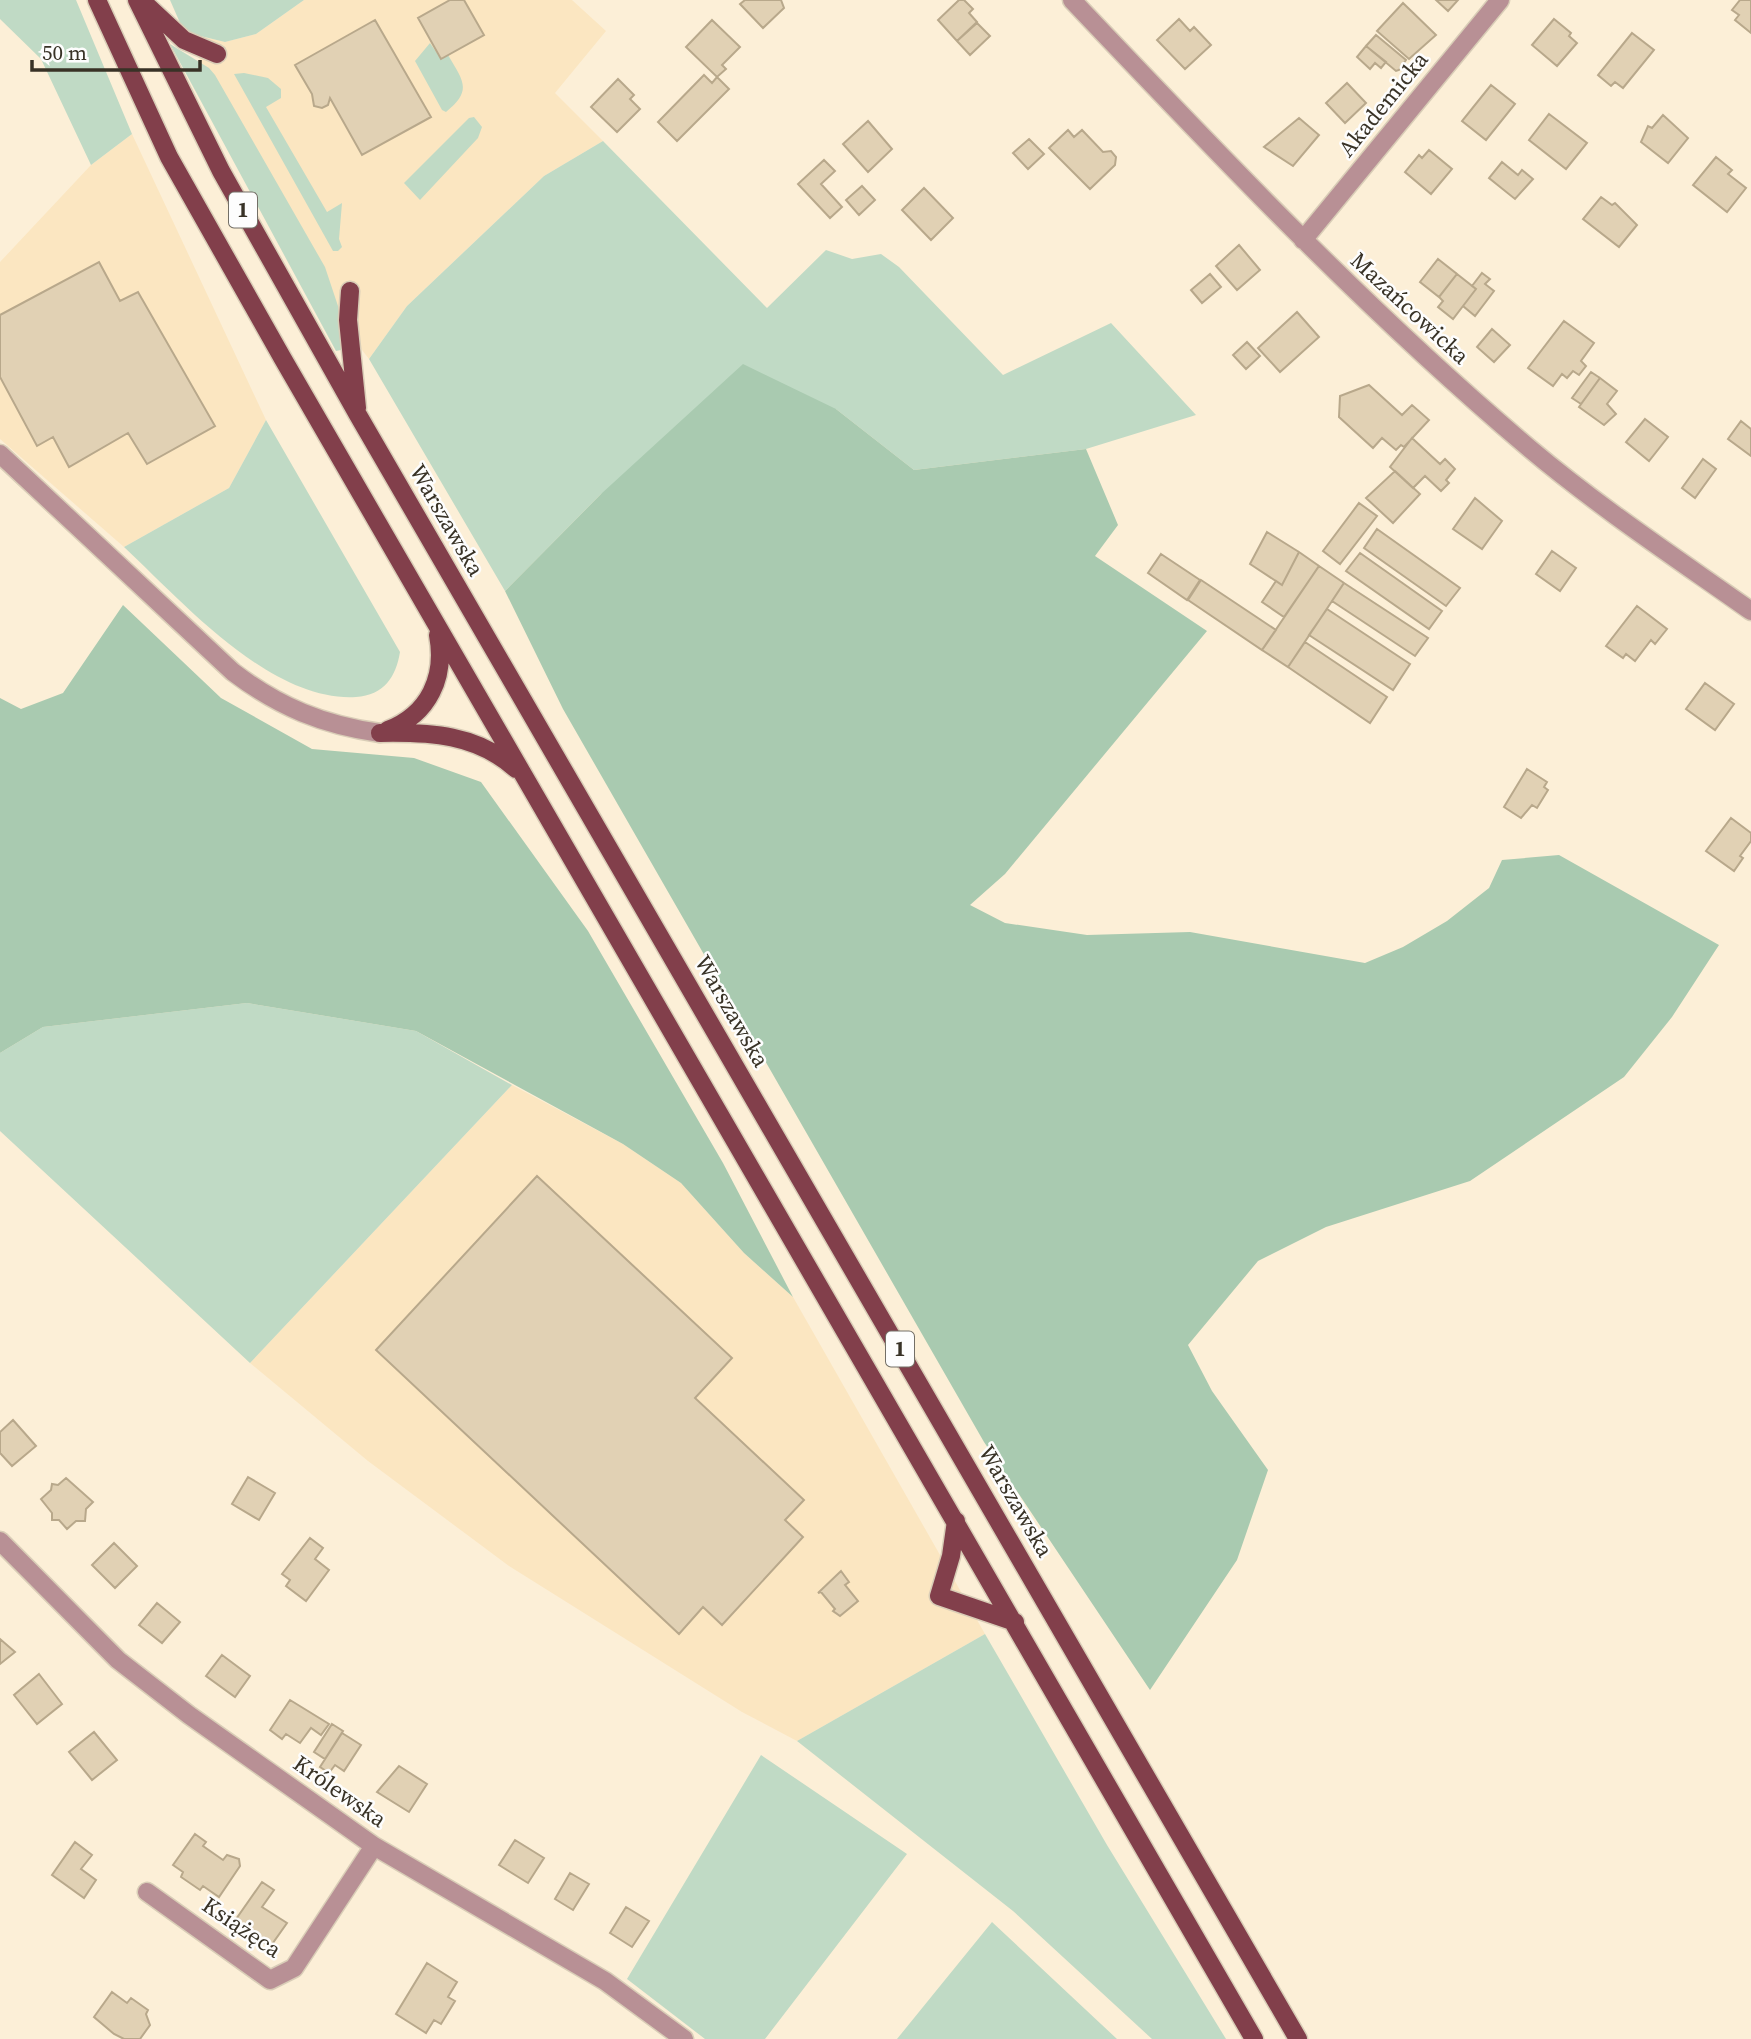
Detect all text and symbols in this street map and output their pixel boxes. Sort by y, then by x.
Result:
scale bar [32,28,200,72]
text: 50 m [42,38,87,67]
street label: Akademicka [1331,44,1436,163]
road number: 1 [229,192,257,228]
street label: Mazańcowicka [1344,245,1477,372]
street label: Warszawska [402,458,492,582]
street label: Warszawska [687,949,777,1073]
road number: 1 [886,1332,914,1366]
street label: Warszawska [971,1439,1061,1563]
street label: Królewska [287,1747,393,1835]
street label: Książęca [196,1889,288,1965]

